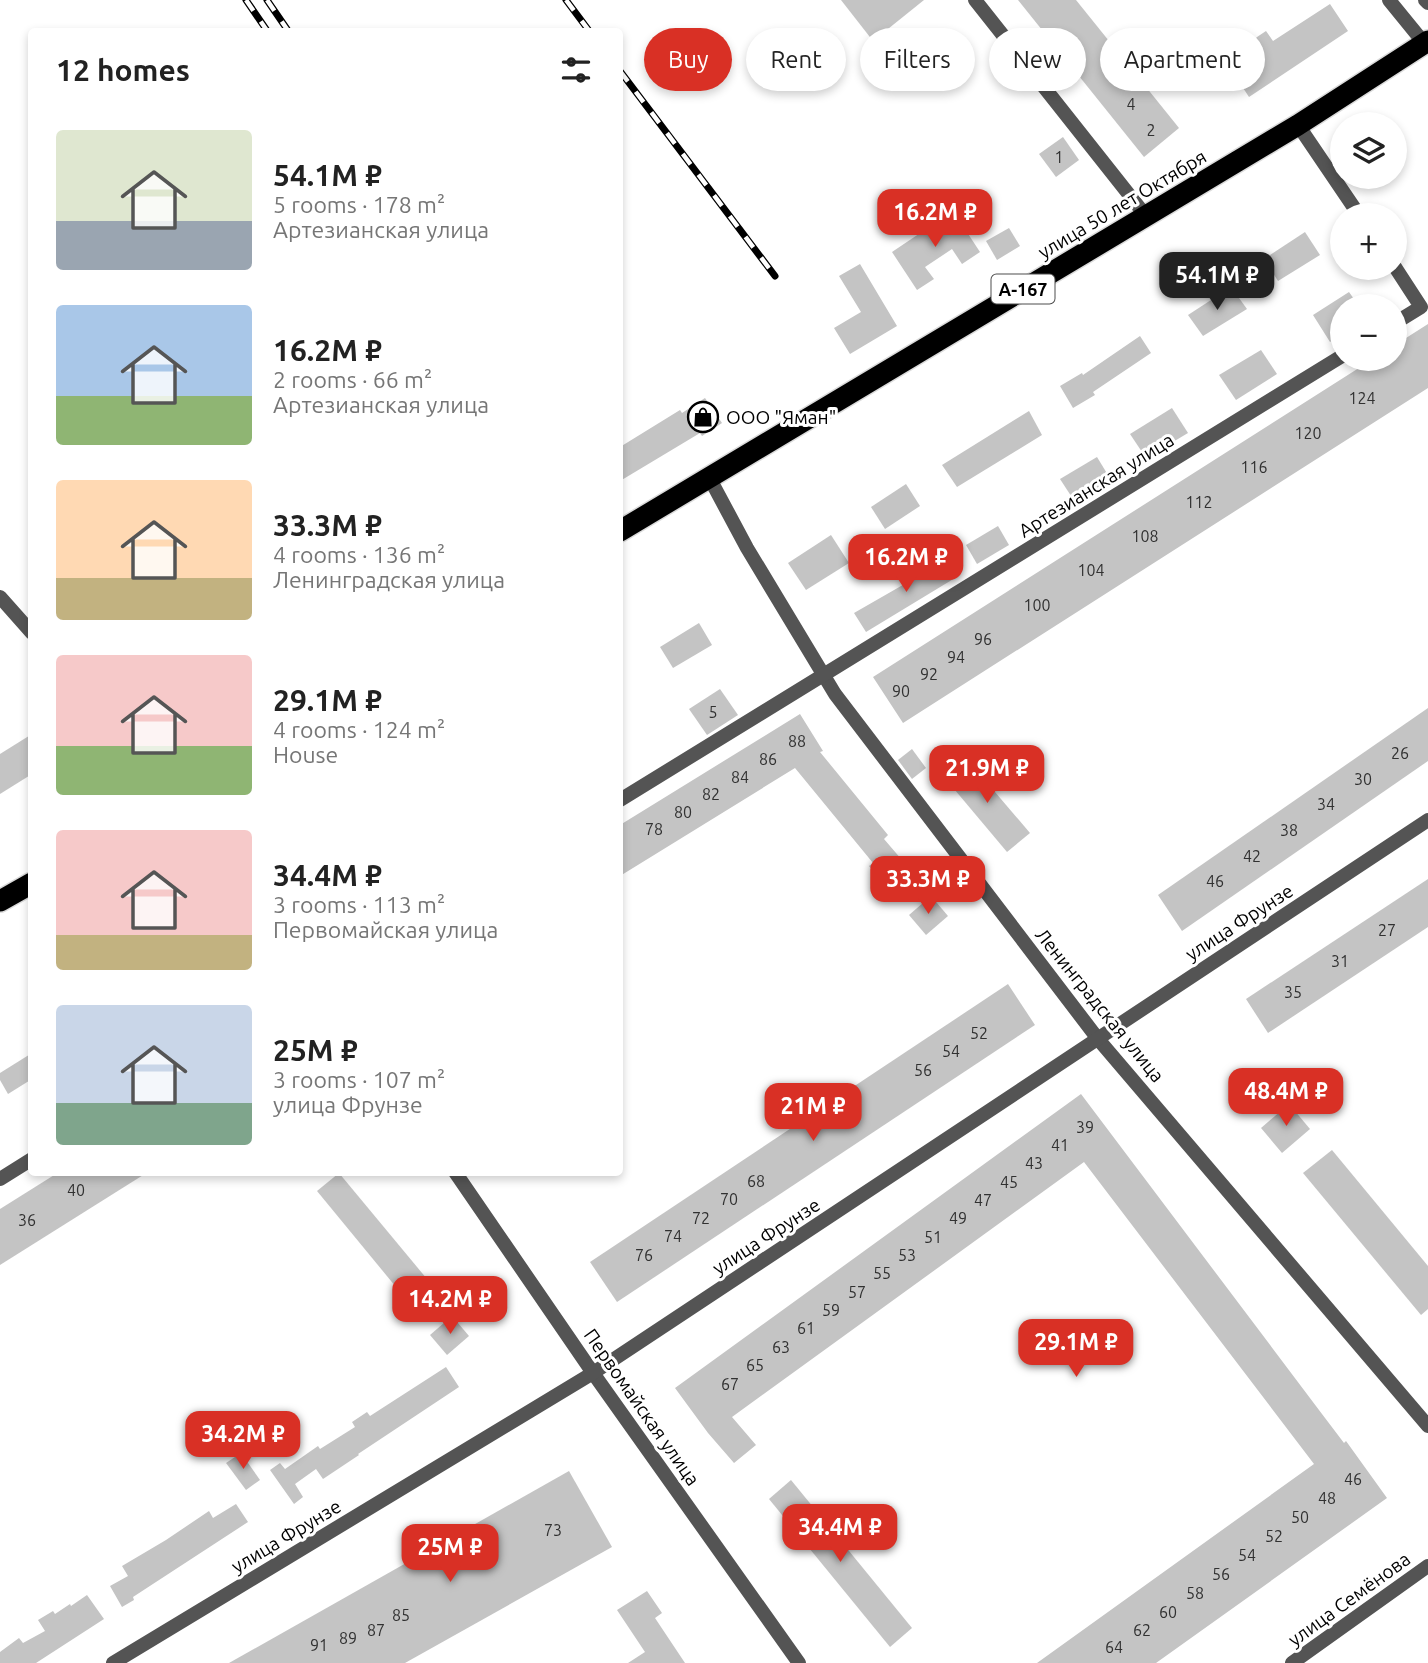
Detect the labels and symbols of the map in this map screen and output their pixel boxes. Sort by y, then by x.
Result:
house number: 4 [1126,95,1136,113]
house number: 2 [1146,121,1156,139]
street label: улица 50 лет Октября [1034,145,1210,263]
house number: 1 [1054,148,1064,166]
pin: 16.2M ₽ [870,190,1000,249]
pin: 54.1M ₽ [1152,252,1282,312]
road number: А-167 [992,274,1054,304]
house number: 124 [1348,389,1376,407]
shop icon: ООО "Яман" [686,400,720,434]
place label: ООО "Яман" [726,406,836,428]
house number: 120 [1294,424,1322,442]
street label: Артезианская улица [1014,428,1178,542]
house number: 116 [1240,458,1268,476]
house number: 112 [1185,493,1213,511]
house number: 108 [1131,527,1159,545]
pin: 16.2M ₽ [841,534,971,594]
house number: 104 [1077,561,1105,579]
house number: 100 [1023,596,1051,614]
house number: 96 [974,630,992,648]
house number: 94 [947,648,965,666]
house number: 92 [920,665,938,683]
house number: 90 [892,682,910,700]
house number: 5 [708,703,718,721]
house number: 88 [788,732,806,750]
house number: 26 [1391,744,1409,762]
pin: 21.9M ₽ [922,746,1052,805]
house number: 86 [759,750,777,768]
house number: 84 [731,768,749,786]
house number: 30 [1354,770,1372,788]
house number: 82 [702,785,720,803]
house number: 34 [1317,795,1335,813]
house number: 80 [674,803,692,821]
house number: 78 [645,820,663,838]
house number: 38 [1280,821,1298,839]
house number: 42 [1243,847,1261,865]
pin: 33.3M ₽ [863,856,993,916]
house number: 46 [1206,872,1224,890]
street label: улица Фрунзе [1181,879,1297,965]
house number: 27 [1378,921,1396,939]
street label: Ленинградская улица [1031,924,1169,1086]
house number: 31 [1331,952,1349,970]
house number: 35 [1284,983,1302,1001]
house number: 52 [970,1024,988,1042]
house number: 54 [942,1042,960,1060]
house number: 56 [914,1061,932,1079]
pin: 48.4M ₽ [1221,1068,1351,1128]
pin: 21M ₽ [764,1084,862,1143]
house number: 39 [1076,1118,1094,1136]
house number: 41 [1051,1136,1069,1154]
house number: 43 [1025,1154,1043,1172]
house number: 68 [747,1172,765,1190]
house number: 45 [1000,1173,1018,1191]
house number: 40 [67,1181,85,1199]
house number: 70 [720,1190,738,1208]
house number: 47 [974,1191,992,1209]
street label: улица Фрунзе [708,1193,824,1279]
house number: 72 [692,1209,710,1227]
house number: 49 [949,1209,967,1227]
house number: 36 [18,1211,36,1229]
house number: 74 [664,1227,682,1245]
house number: 51 [924,1228,942,1246]
house number: 76 [635,1246,653,1264]
house number: 53 [898,1246,916,1264]
house number: 55 [873,1264,891,1282]
pin: 14.2M ₽ [385,1276,515,1336]
house number: 57 [848,1283,866,1301]
house number: 59 [822,1301,840,1319]
house number: 61 [797,1319,815,1337]
pin: 29.1M ₽ [1011,1320,1141,1379]
street label: Первомайская улица [580,1324,704,1490]
house number: 63 [772,1338,790,1356]
house number: 65 [746,1356,764,1374]
house number: 67 [721,1375,739,1393]
pin: 34.2M ₽ [178,1412,308,1471]
house number: 46 [1344,1470,1362,1488]
house number: 48 [1318,1489,1336,1507]
street label: улица Фрунзе [227,1495,345,1577]
pin: 34.4M ₽ [775,1504,905,1564]
house number: 50 [1291,1508,1309,1526]
house number: 73 [544,1521,562,1539]
pin: 25M ₽ [401,1524,499,1584]
house number: 52 [1265,1527,1283,1545]
house number: 54 [1238,1546,1256,1564]
street label: улица Семёнова [1284,1547,1414,1651]
house number: 56 [1212,1565,1230,1583]
house number: 58 [1186,1584,1204,1602]
house number: 60 [1159,1603,1177,1621]
house number: 85 [392,1606,410,1624]
house number: 87 [367,1621,385,1639]
house number: 62 [1133,1621,1151,1639]
house number: 89 [339,1629,357,1647]
house number: 91 [310,1636,328,1654]
house number: 64 [1105,1638,1123,1656]

